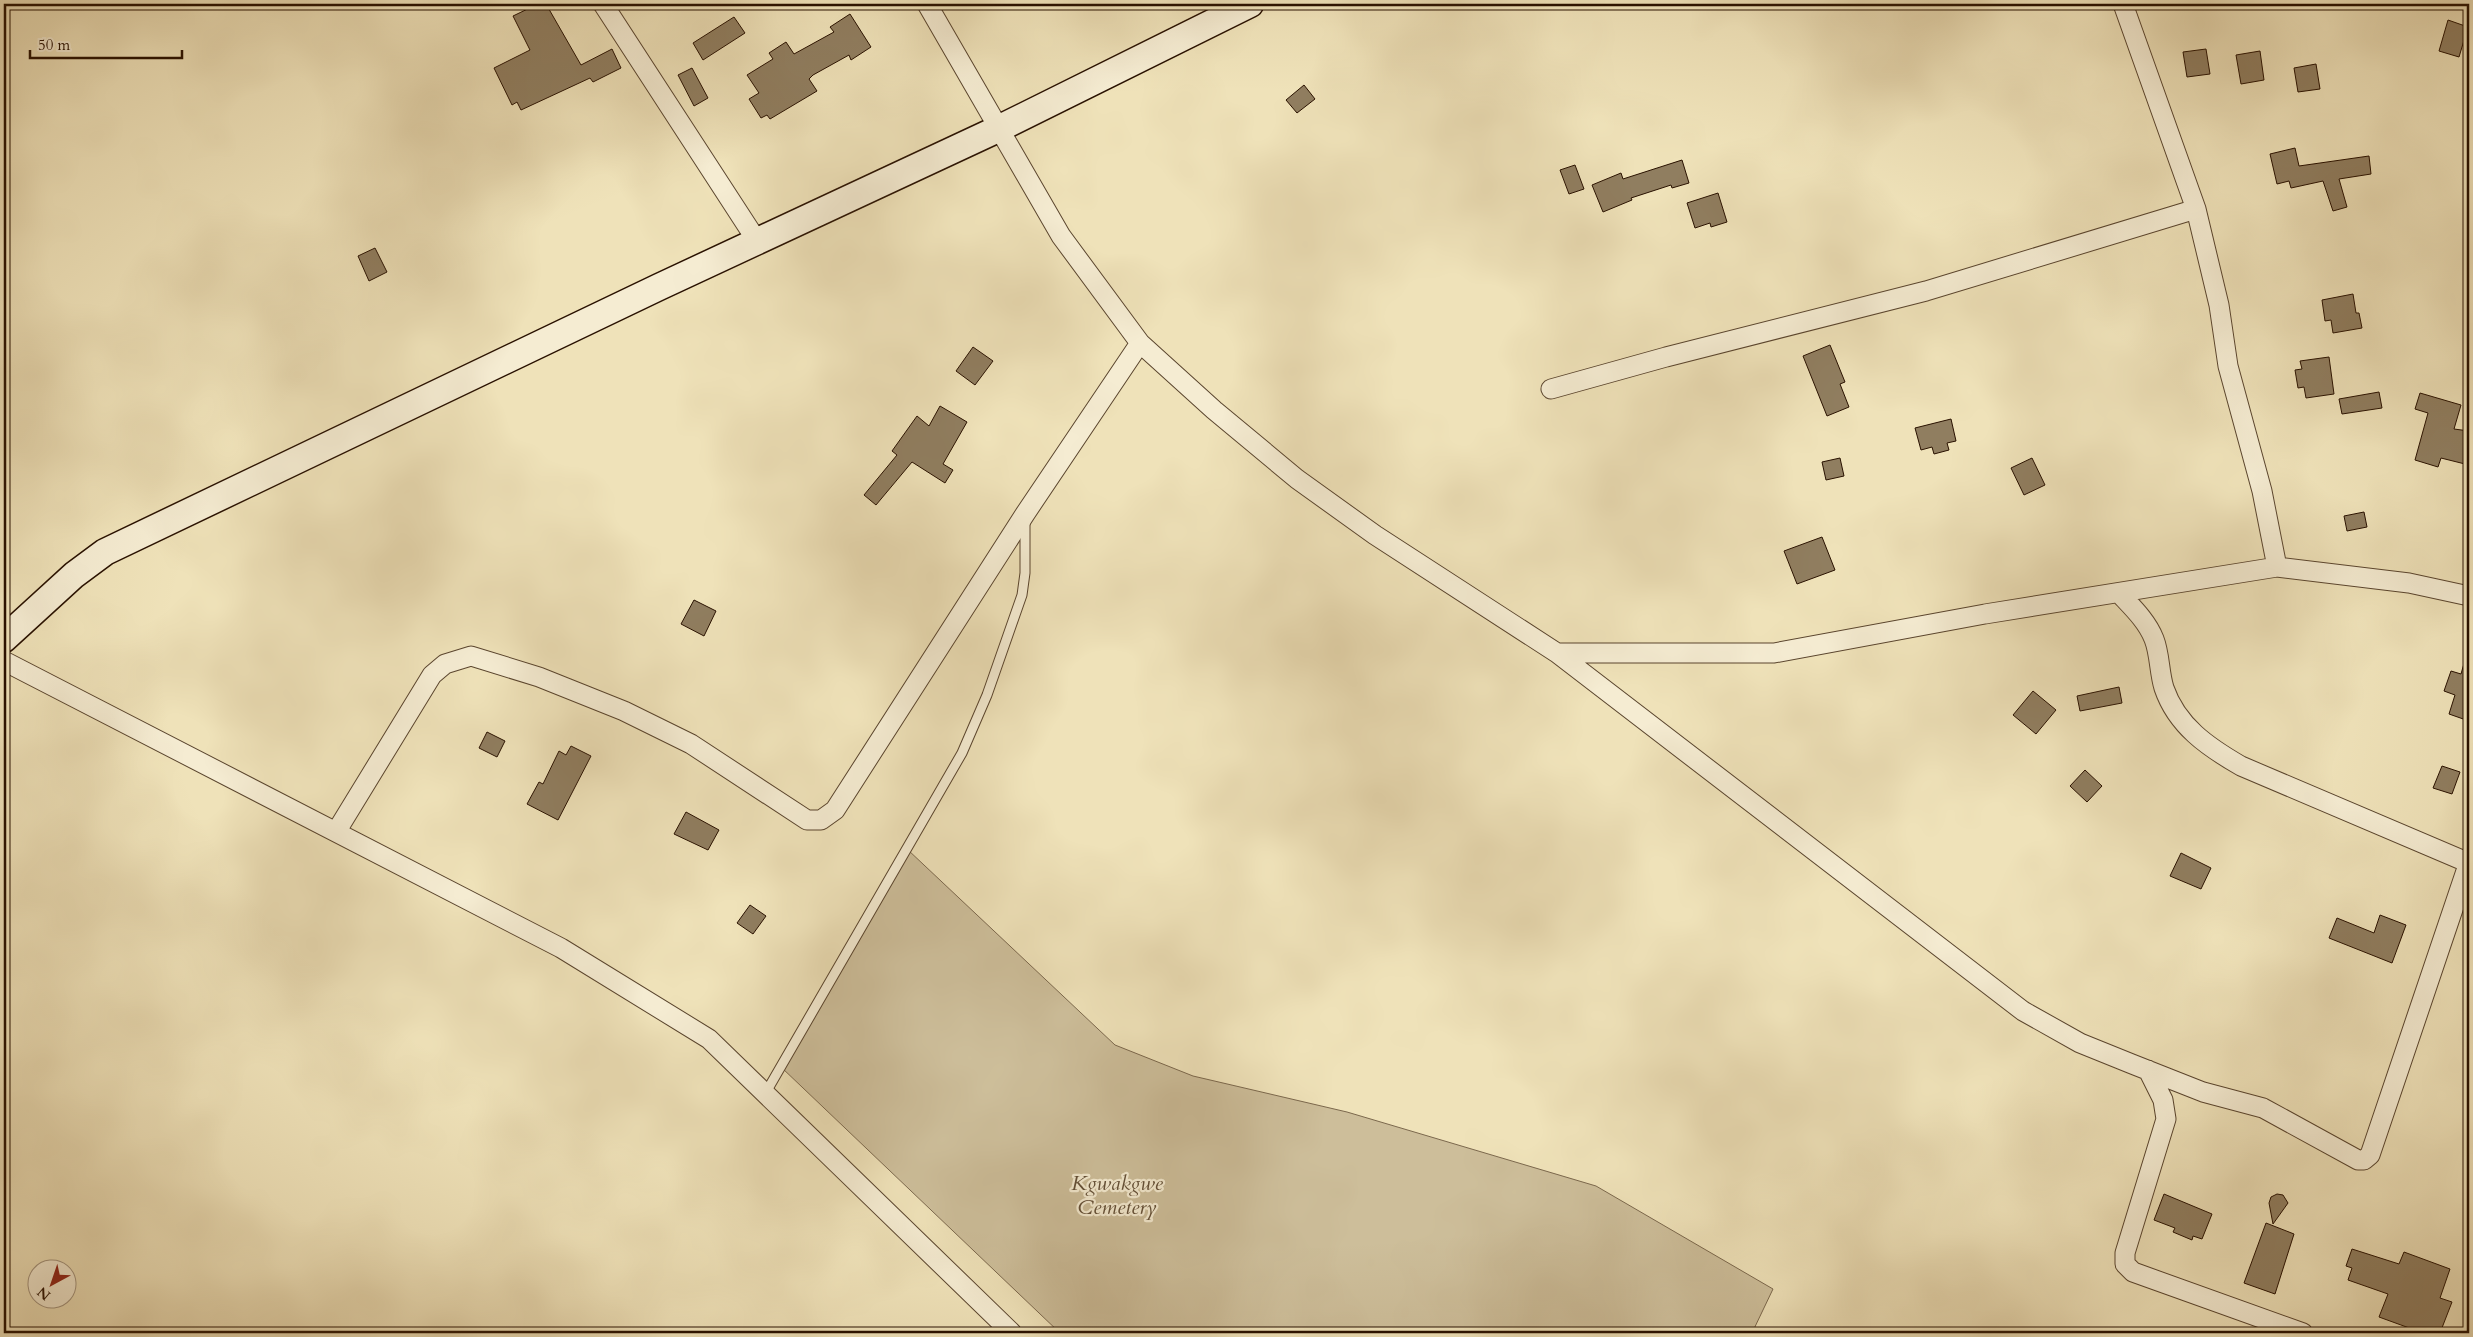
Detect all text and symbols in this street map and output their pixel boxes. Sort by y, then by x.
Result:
scale bar [30,28,182,60]
text: 50 m [38,35,70,55]
park label: Kgwakgwe Cemetery [1071,1169,1164,1222]
north arrow [28,1260,78,1310]
text: N [33,1282,55,1305]

